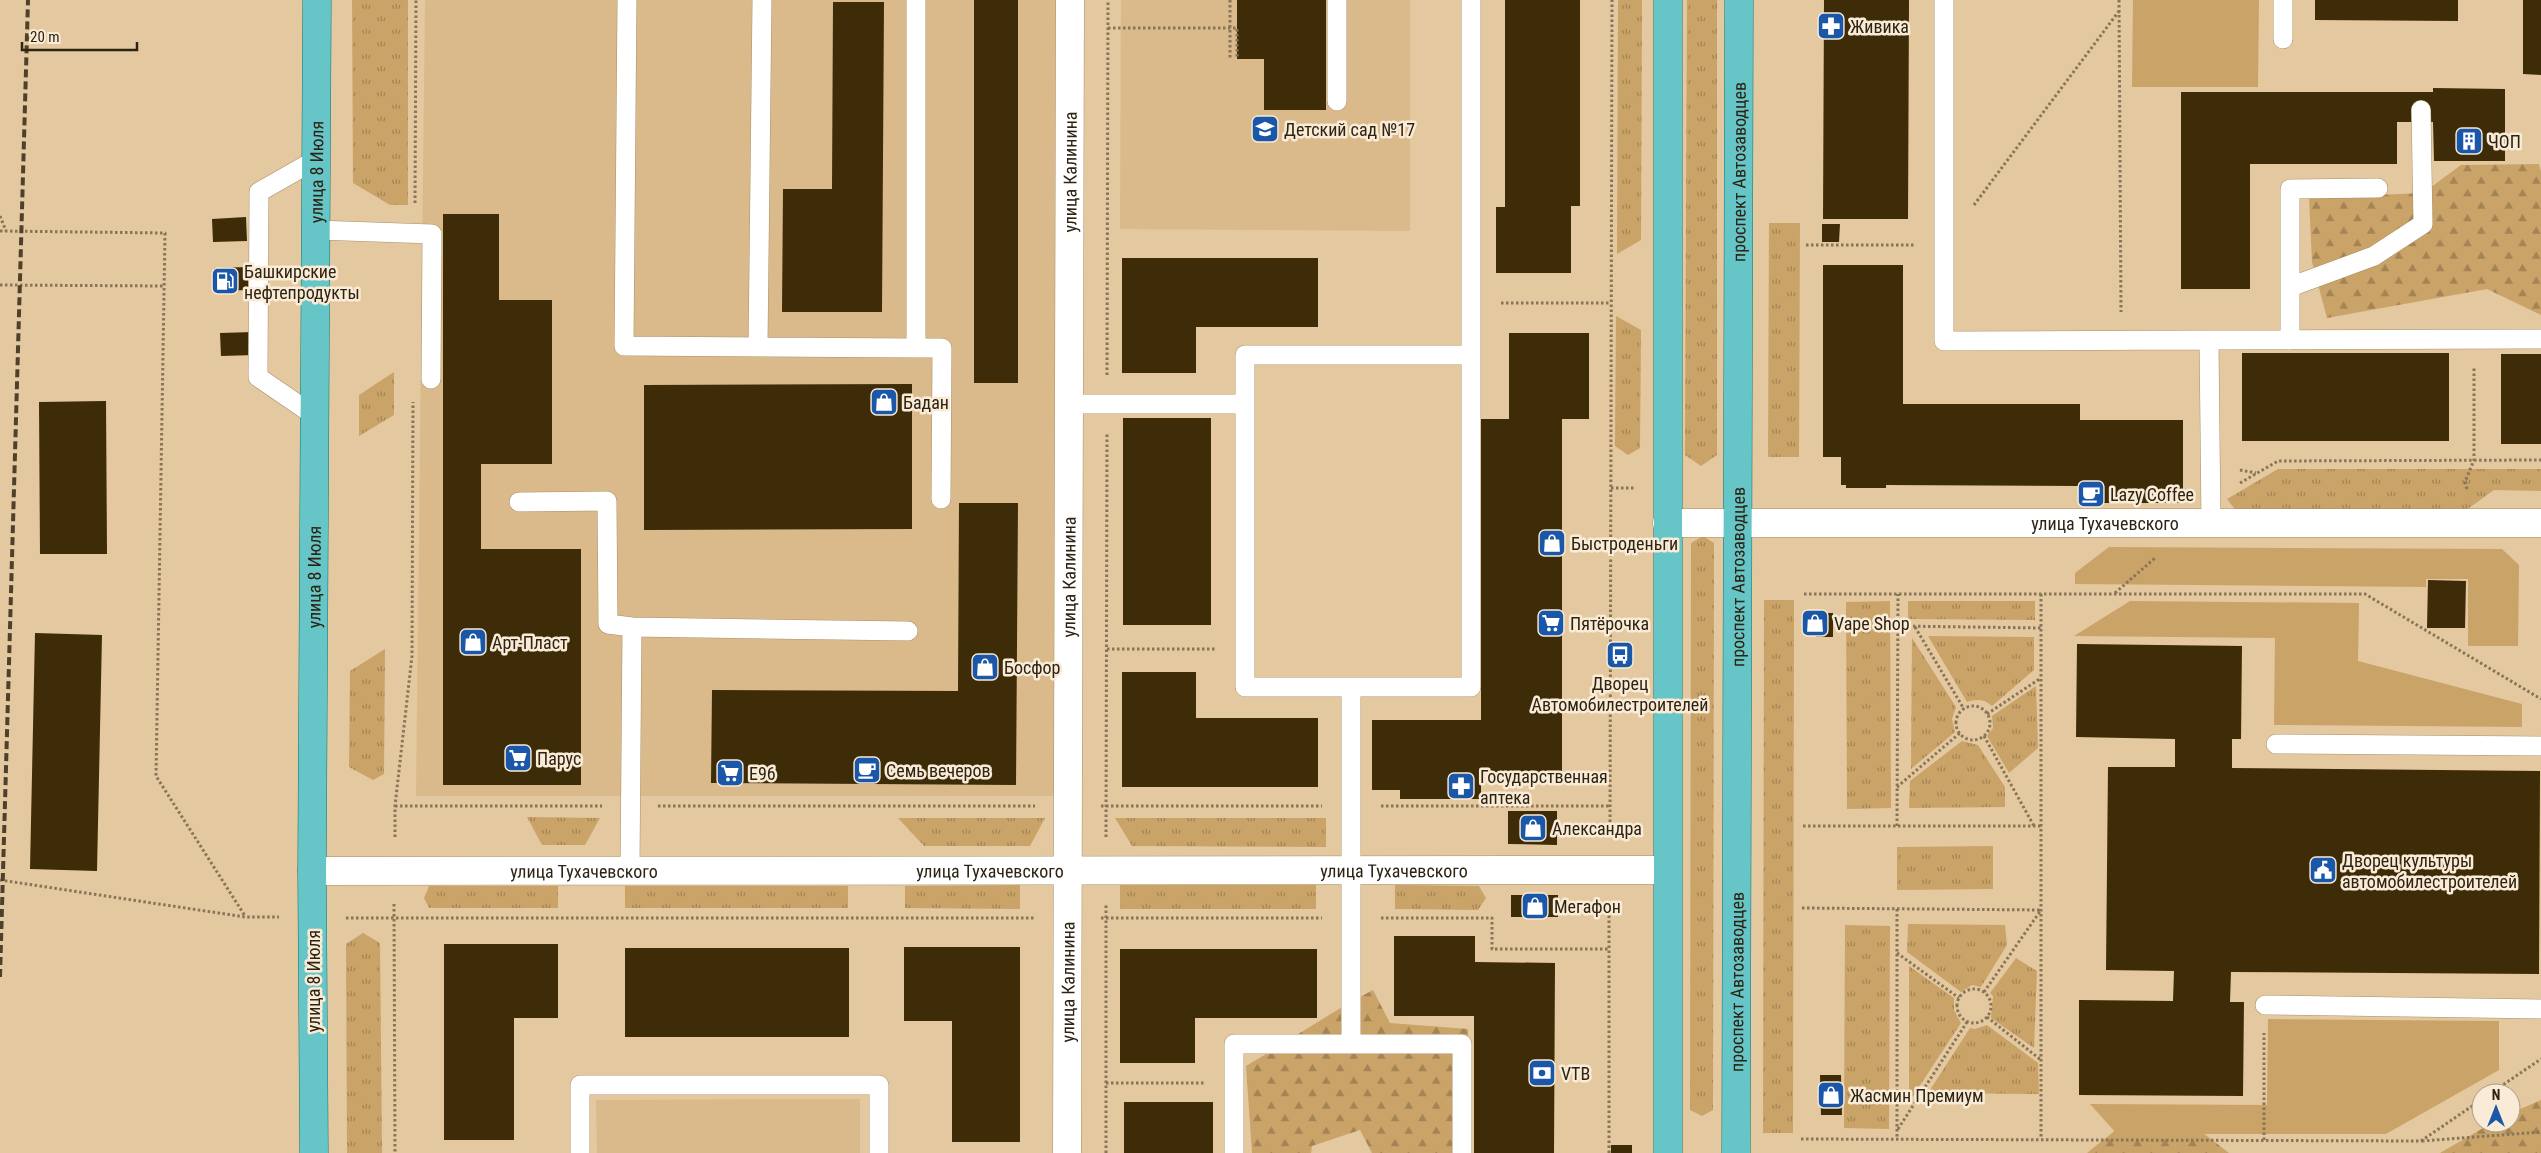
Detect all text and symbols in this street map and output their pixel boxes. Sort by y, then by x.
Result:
pharmacy icon: Живика [1816,11,1846,41]
place label: Живика [1850,16,1909,37]
scale bar [22,20,138,52]
text: 20 m [30,28,60,46]
street label: проспект Автозаводцев [1728,82,1749,262]
street label: улица Калинина [1059,112,1080,232]
school or university icon: Детский сад №17 [1250,114,1280,144]
place label: Детский сад №17 [1284,119,1415,140]
street label: улица 8 Июля [305,121,327,223]
building icon: ЧОП [2454,126,2484,156]
place label: ЧОП [2488,131,2521,152]
place label: Башкирские нефтепродукты [244,261,360,303]
fuel station icon: Башкирские нефтепродукты [210,266,240,296]
shop icon: Бадан [869,387,899,417]
place label: Бадан [903,392,949,413]
cafe icon: Lazy Coffee [2076,479,2106,509]
place label: Lazy Coffee [2110,484,2194,505]
street label: проспект Автозаводцев [1727,487,1748,667]
street label: улица Тухачевского [2031,513,2179,534]
street label: улица Калинина [1058,517,1079,637]
street label: улица 8 Июля [303,526,324,628]
shop icon: Быстроденьги [1537,528,1567,558]
place label: Быстроденьги [1571,533,1678,554]
supermarket icon: Пятёрочка [1536,608,1566,638]
shop icon: Vape Shop [1800,608,1830,638]
place label: Пятёрочка [1570,613,1649,634]
place label: Vape Shop [1834,613,1910,634]
shop icon: Арт-Пласт [458,627,488,657]
place label: Арт-Пласт [492,632,568,653]
bus stop icon: Дворец Автомобилестроителей [1605,640,1635,670]
shop icon: Босфор [970,652,1000,682]
place label: Босфор [1004,657,1061,678]
place label: Дворец Автомобилестроителей [1532,673,1708,715]
supermarket icon: Парус [503,743,533,773]
place label: Парус [537,748,581,769]
cafe icon: Семь вечеров [852,755,882,785]
supermarket icon: E96 [715,758,745,788]
place label: Семь вечеров [886,760,991,781]
place label: E96 [749,763,776,784]
place label: Государственная аптека [1480,766,1608,808]
pharmacy icon: Государственная аптека [1446,771,1476,801]
shop icon: Александра [1518,813,1548,843]
place label: Александра [1552,818,1642,839]
place label: Дворец культуры автомобилестроителей [2342,850,2517,892]
public building icon: Дворец культуры автомобилестроителей [2308,855,2338,885]
street label: улица Тухачевского [510,860,658,881]
street label: улица Тухачевского [916,860,1064,881]
street label: улица Тухачевского [1320,860,1468,881]
shop icon: Мегафон [1520,891,1550,921]
street label: проспект Автозаводцев [1726,892,1747,1072]
place label: Мегафон [1554,896,1621,917]
street label: улица Калинина [1057,922,1078,1042]
street label: улица 8 Июля [303,930,324,1032]
bank icon: VTB [1527,1058,1557,1088]
place label: VTB [1561,1063,1590,1084]
shop icon: Жасмин Премиум [1816,1080,1846,1110]
north arrow [2471,1083,2521,1133]
place label: Жасмин Премиум [1850,1085,1984,1106]
text: N [2492,1087,2500,1103]

